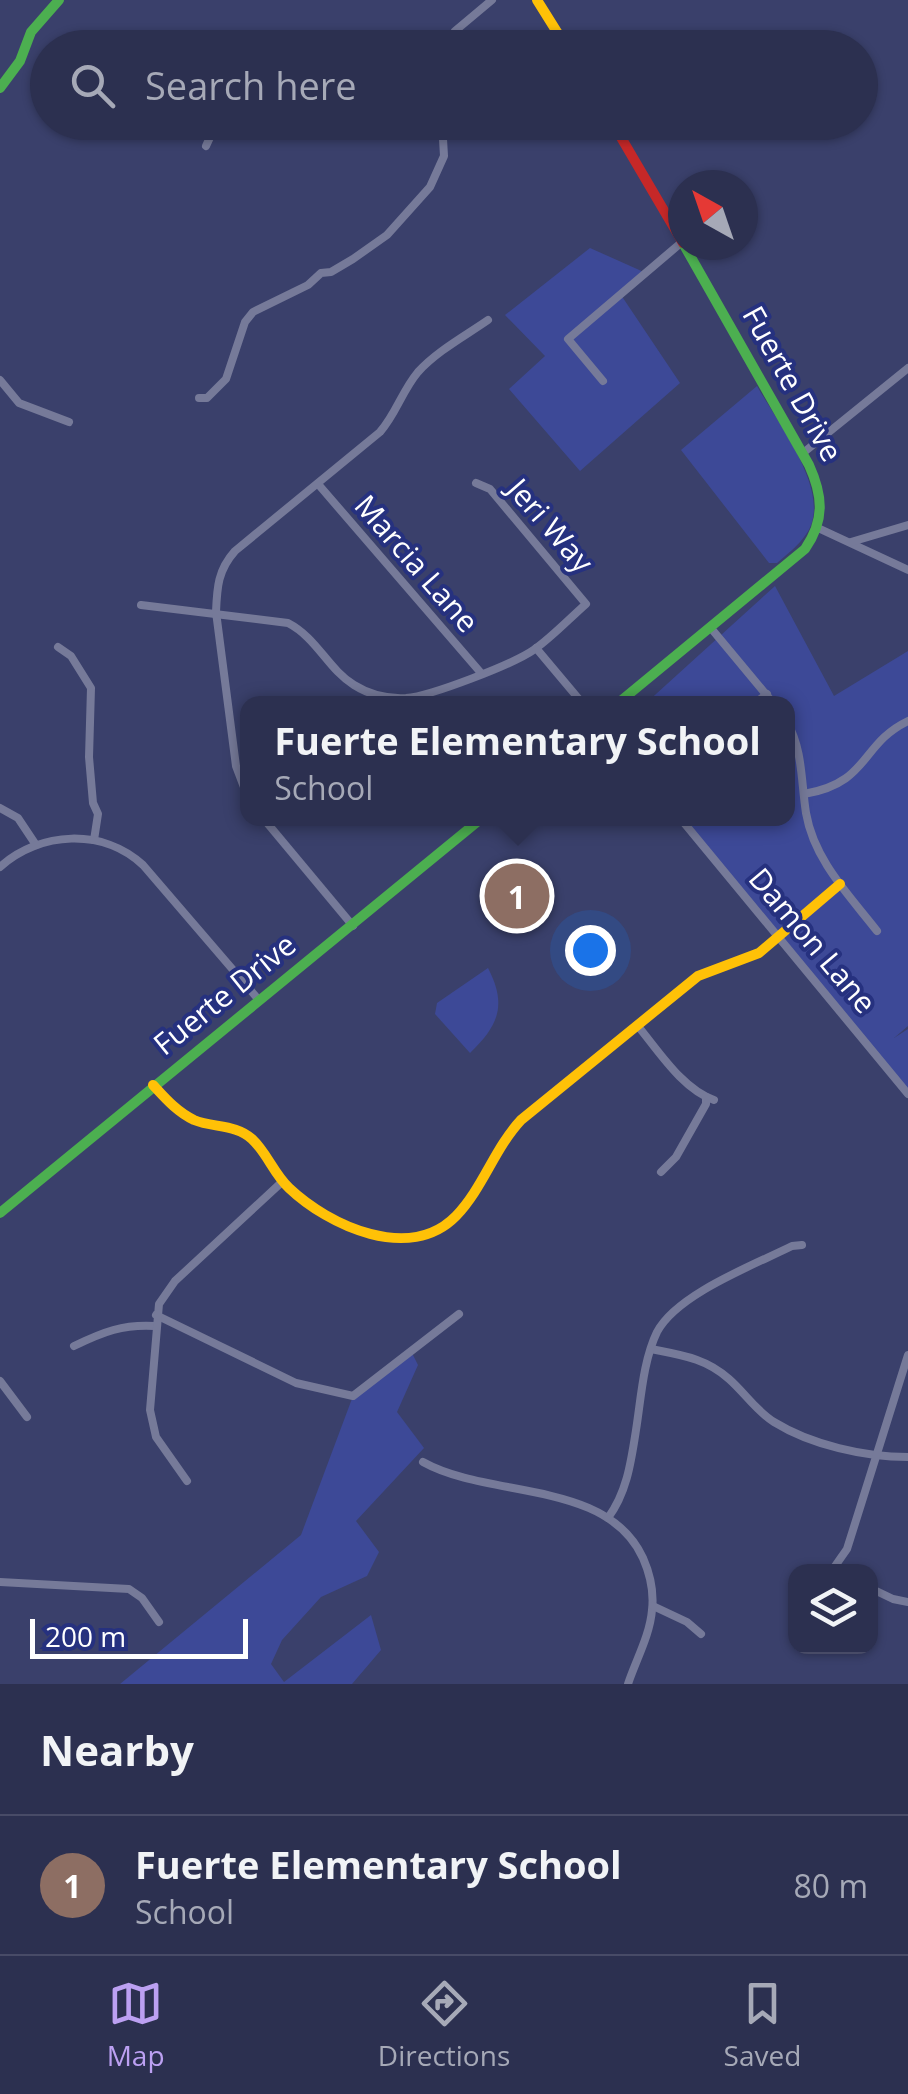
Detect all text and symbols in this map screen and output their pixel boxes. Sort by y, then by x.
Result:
search box [30,30,878,140]
icon: search [65,58,120,113]
text: Search here [145,59,357,111]
north arrow [668,170,758,260]
street label: Fuerte Drive [734,298,853,468]
street label: Jeri Way [497,467,604,581]
street label: Marcia Lane [346,485,488,641]
popup [240,696,795,826]
text: Fuerte Elementary School [274,714,761,766]
text: School [274,766,373,809]
pin: 1 [484,858,550,934]
street label: Damon Lane [740,859,886,1021]
street label: Fuerte Drive [144,924,304,1064]
your location [565,925,616,976]
map controls [788,1564,878,1654]
button: layers [788,1564,878,1654]
scale bar [30,1614,248,1658]
text: 200 m [45,1617,126,1655]
text: Nearby [40,1721,194,1778]
text: Fuerte Elementary School [135,1838,622,1890]
text: 1 [63,1864,82,1907]
text: 80 m [793,1864,868,1907]
text: School [135,1890,234,1933]
tab: Map [107,1976,165,2074]
tab: Directions [378,1976,510,2074]
tab: Saved [724,1976,801,2074]

